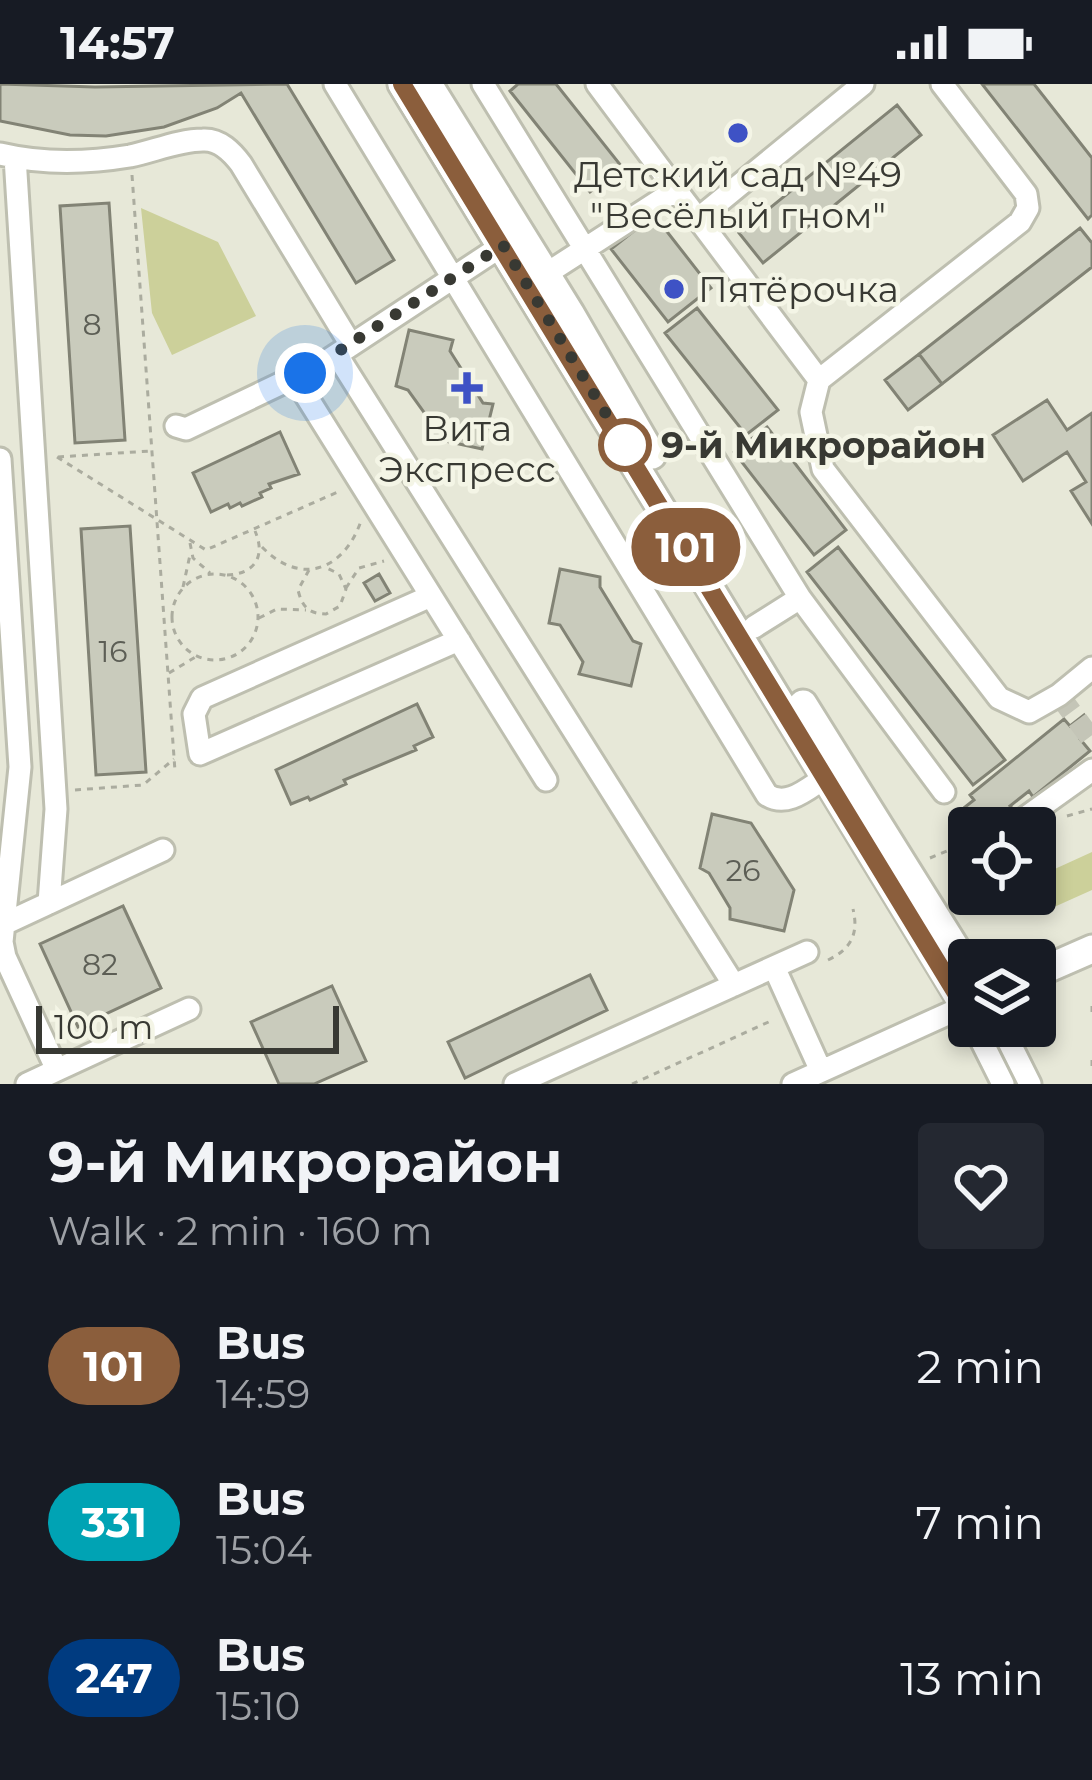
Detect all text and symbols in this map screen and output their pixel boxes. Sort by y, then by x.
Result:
text: 14:57 [60,15,175,70]
marker: Детский сад №49 "Весёлый гном" [725,120,751,146]
place label: Детский сад №49 "Весёлый гном" [574,152,902,237]
place label: Пятёрочка [698,267,899,311]
marker: Пятёрочка [661,276,687,302]
house number: 8 [82,306,102,343]
your location [275,343,335,403]
marker: Вита Экспресс [454,375,480,401]
place label: Вита Экспресс [378,406,556,491]
marker: 9-й Микрорайон [600,420,650,470]
place label: 9-й Микрорайон [661,423,986,467]
line badge: 101 [617,508,755,586]
text: 101 [655,521,717,573]
house number: 16 [98,633,128,670]
map controls [948,807,1056,1047]
button: locate [948,807,1056,915]
house number: 26 [725,852,761,889]
button: layers [948,939,1056,1047]
house number: 82 [82,946,118,983]
scale bar [36,1000,339,1053]
text: 100 m [54,1007,153,1047]
button: heart [918,1123,1044,1249]
text: 9-й Микрорайон [48,1127,563,1196]
text: Walk · 2 min · 160 m [48,1207,432,1255]
text: Bus [216,1315,305,1370]
text: 2 min [916,1339,1044,1394]
text: 101 [83,1340,145,1392]
text: 14:59 [216,1370,310,1418]
text: Bus [216,1471,305,1526]
text: 7 min [915,1495,1044,1550]
text: 331 [81,1496,147,1548]
text: 15:04 [216,1526,312,1574]
text: Bus [216,1627,305,1682]
text: 13 min [900,1651,1044,1706]
text: 247 [75,1652,153,1704]
text: 15:10 [216,1682,300,1730]

